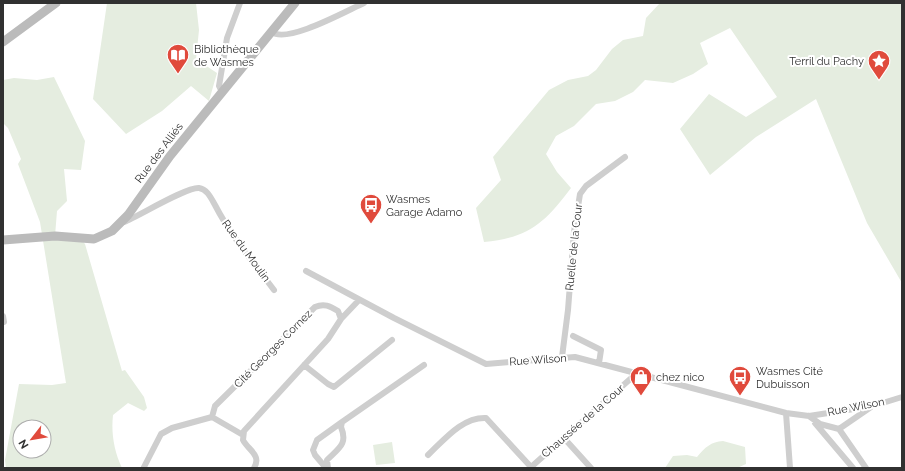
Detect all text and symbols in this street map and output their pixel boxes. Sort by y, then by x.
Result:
library icon: Bibliothèque de Wasmes [165,42,191,75]
place label: Bibliothèque de Wasmes [194,43,259,69]
place icon: Terril du Pachy [866,48,892,81]
place label: Terril du Pachy [789,55,864,68]
street label: Rue des Alliés [132,121,186,185]
bus stop icon: Wasmes Garage Adamo [358,192,384,225]
place label: Wasmes Garage Adamo [386,193,463,219]
street label: Ruelle de la Cour [563,203,585,291]
street label: Rue du Moulin [219,217,273,285]
street label: Cité Georges Cornez [231,307,315,391]
street label: Rue Wilson [509,352,567,368]
shop icon: chez nico [628,364,654,397]
bus stop icon: Wasmes Cité Dubuisson [727,364,753,397]
place label: Wasmes Cité Dubuisson [756,365,823,391]
place label: chez nico [656,371,705,384]
street label: Chaussée de la Cour [539,381,627,460]
street label: Rue Wilson [826,395,886,419]
north arrow [12,419,52,459]
text: N [16,437,32,451]

